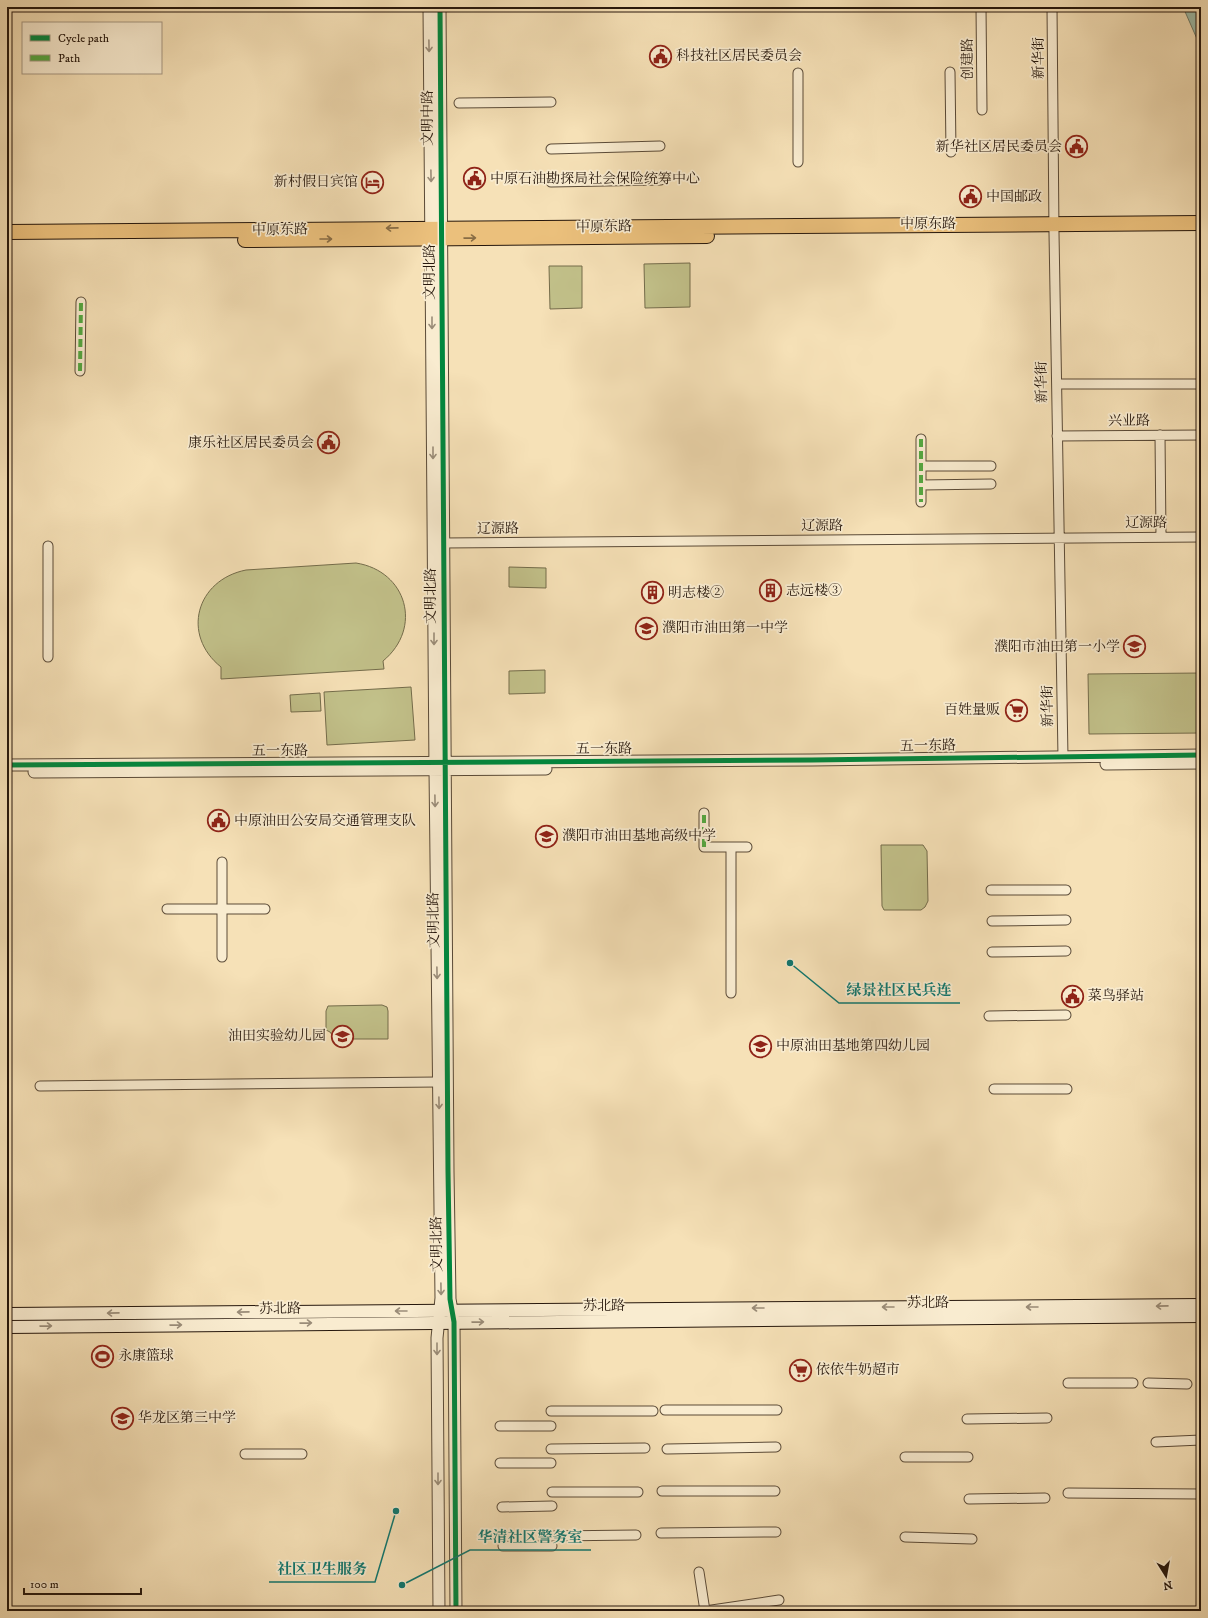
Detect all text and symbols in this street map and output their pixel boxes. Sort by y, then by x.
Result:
legend [22,22,162,74]
text: Cycle path [58,31,110,46]
street label: 新华街 [1030,37,1048,79]
street label: 创建路 [959,38,977,80]
one-way arrow [426,39,433,52]
public building icon: 科技社区居民委员会 [647,43,673,69]
place label: 科技社区居民委员会 [676,47,802,65]
text: Path [58,51,81,66]
street label: 文明中路 [419,90,437,146]
public building icon: 新华社区居民委员会 [1064,134,1090,160]
place label: 新华社区居民委员会 [936,138,1062,156]
public building icon: 中原石油勘探局社会保险统筹中心 [461,166,487,192]
hotel icon: 新村假日宾馆 [360,169,386,195]
one-way arrow [427,169,435,182]
place label: 中原石油勘探局社会保险统筹中心 [490,170,700,188]
place label: 新村假日宾馆 [274,173,358,191]
public building icon: 中国邮政 [958,184,984,210]
place label: 中国邮政 [986,188,1042,206]
street label: 中原东路 [900,215,956,233]
street label: 中原东路 [576,218,632,236]
street label: 中原东路 [252,221,308,239]
one-way arrow [386,224,399,232]
one-way arrow [319,235,332,243]
one-way arrow [463,235,476,242]
street label: 文明北路 [421,244,439,300]
one-way arrow [428,316,436,329]
street label: 新华街 [1033,361,1051,403]
street label: 兴业路 [1108,412,1150,430]
public building icon: 康乐社区居民委员会 [316,430,342,456]
place label: 康乐社区居民委员会 [188,434,314,452]
one-way arrow [429,446,437,459]
street label: 辽源路 [1125,514,1167,532]
street label: 辽源路 [801,517,843,535]
street label: 辽源路 [477,520,519,538]
street label: 文明北路 [422,568,440,624]
building icon: 志远楼③ [758,578,784,604]
building icon: 明志楼② [639,580,665,606]
place label: 志远楼③ [786,582,842,600]
place label: 明志楼② [668,584,724,602]
school or university icon: 濮阳市油田第一中学 [633,615,659,641]
place label: 濮阳市油田第一中学 [662,619,788,637]
one-way arrow [430,632,438,645]
school or university icon: 濮阳市油田第一小学 [1122,634,1148,660]
place label: 濮阳市油田第一小学 [994,638,1120,656]
street label: 新华街 [1039,685,1057,727]
supermarket icon: 百姓量贩 [1003,697,1029,723]
place label: 百姓量贩 [944,701,1000,719]
street label: 五一东路 [900,737,956,755]
street label: 五一东路 [576,740,632,758]
street label: 五一东路 [252,742,308,760]
one-way arrow [431,794,439,807]
public building icon: 中原油田公安局交通管理支队 [206,808,232,834]
place label: 中原油田公安局交通管理支队 [234,812,416,830]
school or university icon: 濮阳市油田基地高级中学 [533,823,559,849]
place label: 濮阳市油田基地高级中学 [562,827,716,845]
street label: 文明北路 [425,892,443,948]
one-way arrow [433,966,441,979]
callout: 绿景社区民兵连 [839,976,960,1003]
text: 绿景社区民兵连 [846,981,952,1000]
public building icon: 菜鸟驿站 [1060,983,1086,1009]
place label: 菜鸟驿站 [1088,987,1144,1005]
school or university icon: 油田实验幼儿园 [329,1023,355,1049]
place label: 油田实验幼儿园 [228,1027,326,1045]
school or university icon: 中原油田基地第四幼儿园 [748,1033,774,1059]
place label: 中原油田基地第四幼儿园 [776,1037,930,1055]
one-way arrow [435,1096,442,1109]
street label: 文明北路 [428,1216,446,1272]
one-way arrow [437,1282,445,1295]
street label: 苏北路 [907,1294,949,1312]
street label: 苏北路 [583,1297,625,1315]
street label: 苏北路 [259,1300,301,1318]
one-way arrow [1156,1302,1169,1309]
one-way arrow [882,1303,895,1311]
one-way arrow [1026,1303,1039,1311]
one-way arrow [752,1304,765,1312]
one-way arrow [395,1307,408,1315]
one-way arrow [237,1308,250,1316]
one-way arrow [107,1309,120,1317]
one-way arrow [471,1318,484,1326]
one-way arrow [299,1319,312,1327]
one-way arrow [169,1321,182,1329]
one-way arrow [39,1323,52,1330]
one-way arrow [433,1342,441,1355]
sports icon: 永康篮球 [90,1343,116,1369]
place label: 永康篮球 [118,1347,174,1365]
supermarket icon: 依依牛奶超市 [788,1357,814,1383]
place label: 依依牛奶超市 [816,1361,900,1379]
school or university icon: 华龙区第三中学 [110,1405,136,1431]
place label: 华龙区第三中学 [138,1409,236,1427]
one-way arrow [434,1472,442,1485]
callout: 华清社区警务室 [470,1523,591,1550]
text: 华清社区警务室 [477,1528,583,1547]
callout: 社区卫生服务 [269,1555,375,1582]
north arrow [1146,1556,1186,1596]
text: 社区卫生服务 [277,1560,367,1579]
scale bar [24,1570,141,1596]
text: 100 m [30,1577,59,1592]
text: N [1162,1577,1173,1593]

